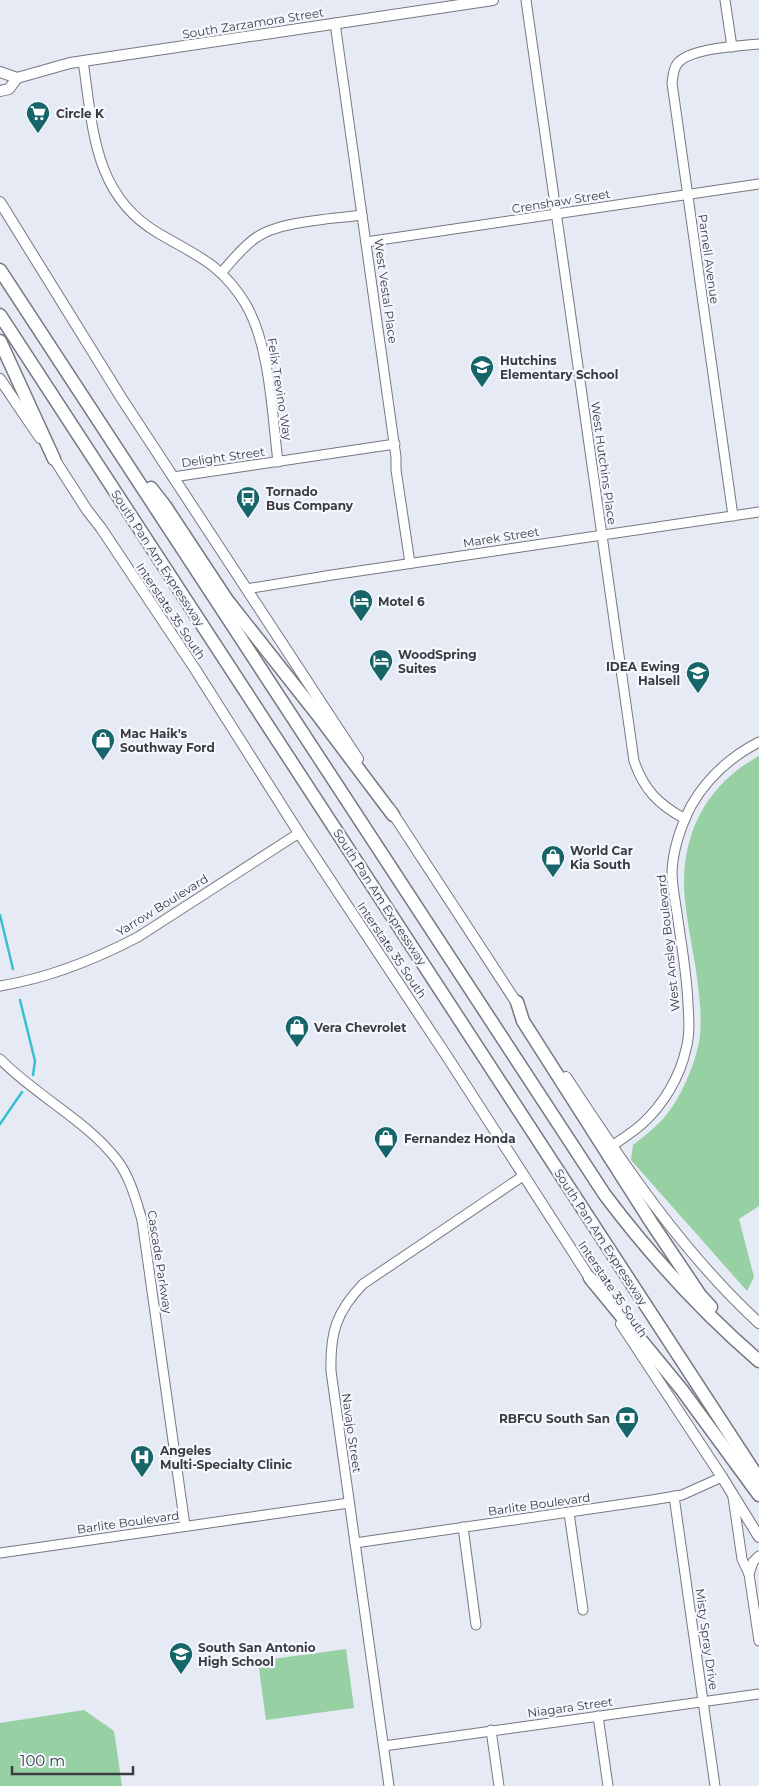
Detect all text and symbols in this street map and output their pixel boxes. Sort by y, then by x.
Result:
street label: South Zarzamora Street [181,4,325,42]
supermarket icon: Circle K [25,100,51,134]
place label: Circle K [56,106,105,121]
street label: Crenshaw Street [511,186,611,216]
street label: Parnell Avenue [695,213,723,305]
street label: West Vestal Place [371,238,401,344]
street label: Felix Trevino Way [264,337,296,442]
place label: Hutchins Elementary School [500,353,618,382]
school or university icon: Hutchins Elementary School [469,354,495,388]
street label: West Hutchins Place [588,400,620,526]
street label: Delight Street [180,444,266,470]
place label: Tornado Bus Company [266,484,354,513]
bus stop icon: Tornado Bus Company [235,485,261,519]
street label: South Pan Am Expressway [108,487,208,630]
street label: Marek Street [462,524,540,550]
street label: Interstate 35 South [133,560,209,662]
hotel icon: Motel 6 [348,588,374,622]
place label: Motel 6 [378,594,425,609]
place label: WoodSpring Suites [398,647,477,676]
hotel icon: WoodSpring Suites [368,648,394,682]
place label: IDEA Ewing Halsell [606,659,680,688]
school or university icon: IDEA Ewing Halsell [685,660,711,694]
place label: Mac Haik's Southway Ford [120,726,215,755]
shop icon: Mac Haik's Southway Ford [90,727,116,761]
street label: South Pan Am Expressway [330,826,430,969]
place label: World Car Kia South [570,843,633,872]
shop icon: World Car Kia South [540,844,566,878]
street label: Yarrow Boulevard [113,871,211,939]
street label: West Ansley Boulevard [653,874,683,1012]
street label: Interstate 35 South [354,899,430,1001]
shop icon: Vera Chevrolet [284,1014,310,1048]
place label: Vera Chevrolet [313,1020,407,1035]
shop icon: Fernandez Honda [373,1125,399,1159]
place label: Fernandez Honda [404,1131,516,1146]
street label: South Pan Am Expressway [551,1166,651,1309]
street label: Cascade Parkway [144,1209,176,1315]
street label: Interstate 35 South [575,1238,651,1340]
street label: Navajo Street [339,1392,365,1474]
bank icon: RBFCU South San [614,1405,640,1439]
place label: RBFCU South San [499,1411,610,1426]
place label: Angeles Multi-Specialty Clinic [159,1443,292,1472]
hospital icon: Angeles Multi-Specialty Clinic [129,1444,155,1478]
street label: Barlite Boulevard [487,1489,591,1519]
street label: Barlite Boulevard [76,1507,180,1537]
street label: Misty Spray Drive [692,1587,722,1691]
place label: South San Antonio High School [198,1640,316,1669]
school or university icon: South San Antonio High School [168,1641,194,1675]
street label: Niagara Street [526,1694,614,1720]
scale bar [12,1744,134,1776]
text: 100 m [20,1751,65,1770]

